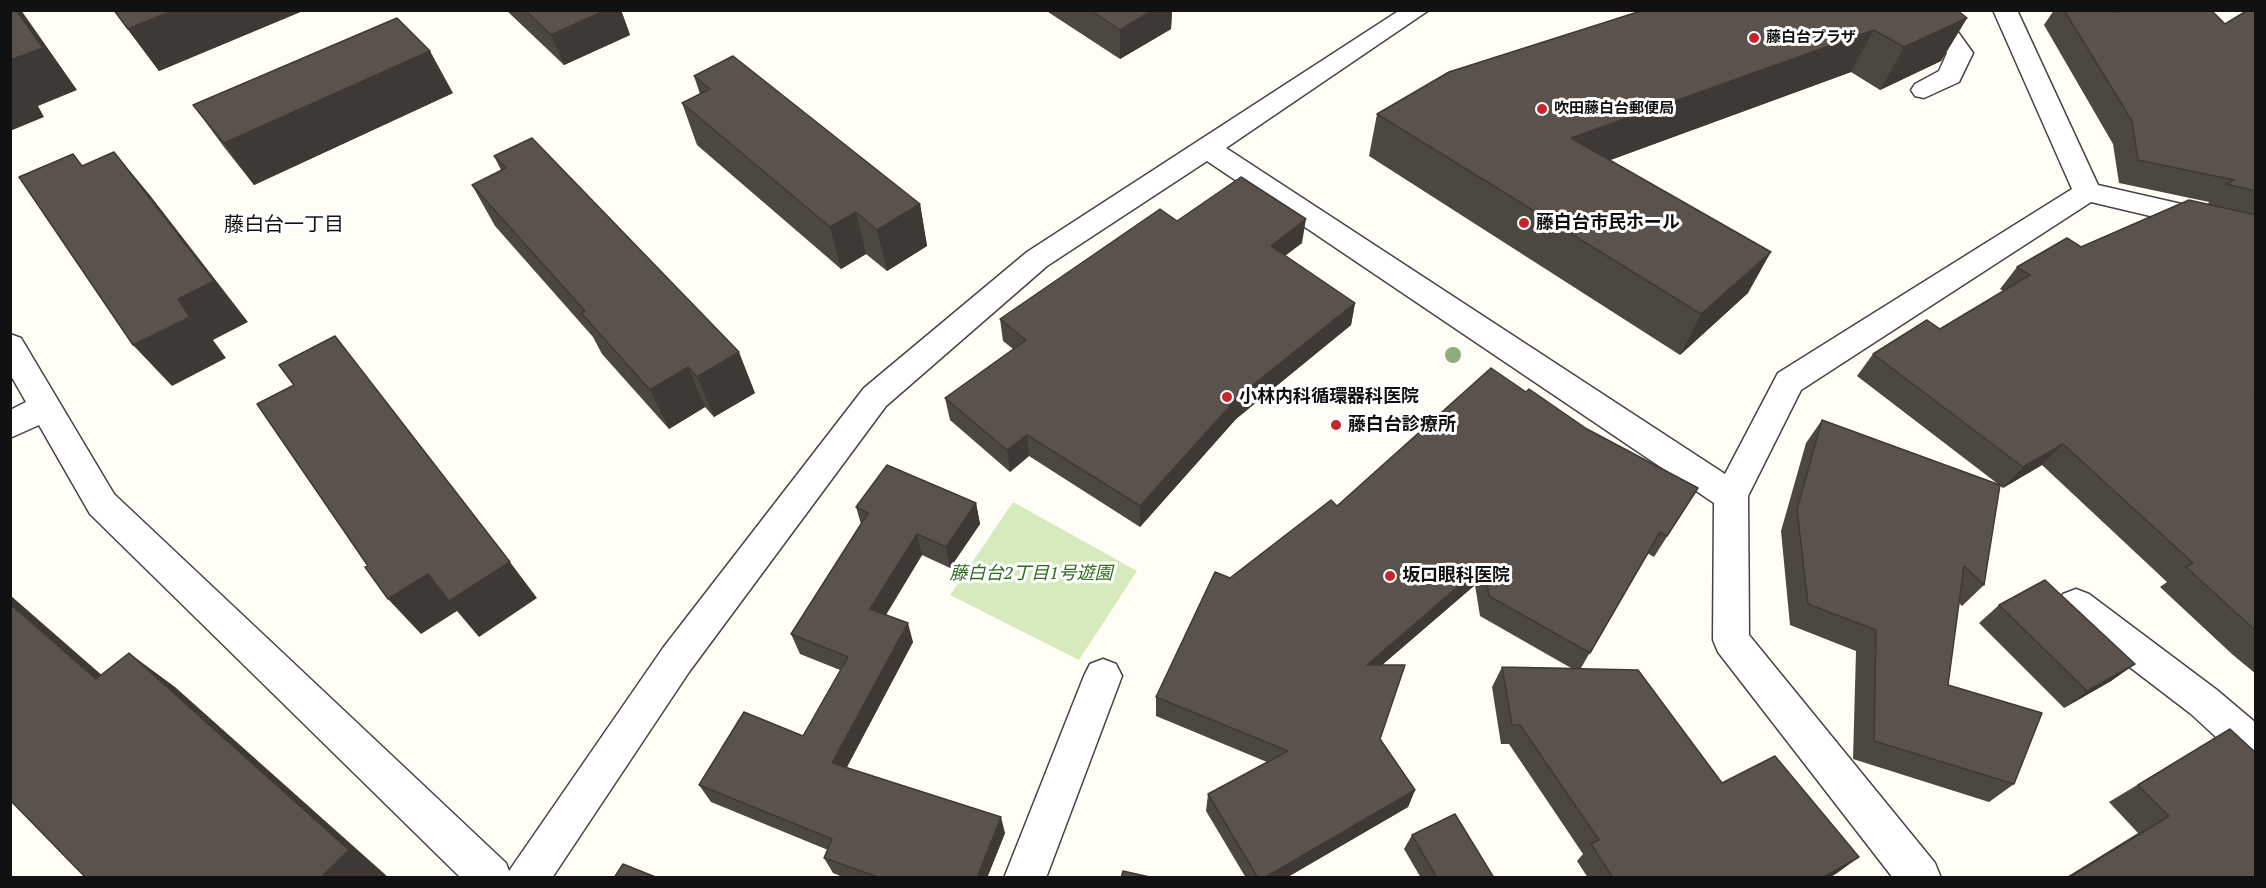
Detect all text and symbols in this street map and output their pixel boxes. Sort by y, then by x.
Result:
place label: 藤白台プラザ [1766,29,1856,47]
marker: 藤白台プラザ [1747,31,1761,45]
place label: 吹田藤白台郵便局 [1554,100,1674,118]
marker: 吹田藤白台郵便局 [1535,102,1549,116]
place label: 藤白台市民ホール [1536,212,1680,234]
district label: 藤白台一丁目 [224,213,344,237]
marker: 藤白台市民ホール [1517,216,1531,230]
place label: 小林内科循環器科医院 [1239,386,1419,408]
marker: 小林内科循環器科医院 [1220,390,1234,404]
place label: 藤白台診療所 [1348,414,1456,436]
marker: 藤白台診療所 [1329,418,1343,432]
park label: 藤白台2丁目1号遊園 [950,563,1112,585]
place label: 坂口眼科医院 [1402,565,1510,587]
marker: 坂口眼科医院 [1383,569,1397,583]

